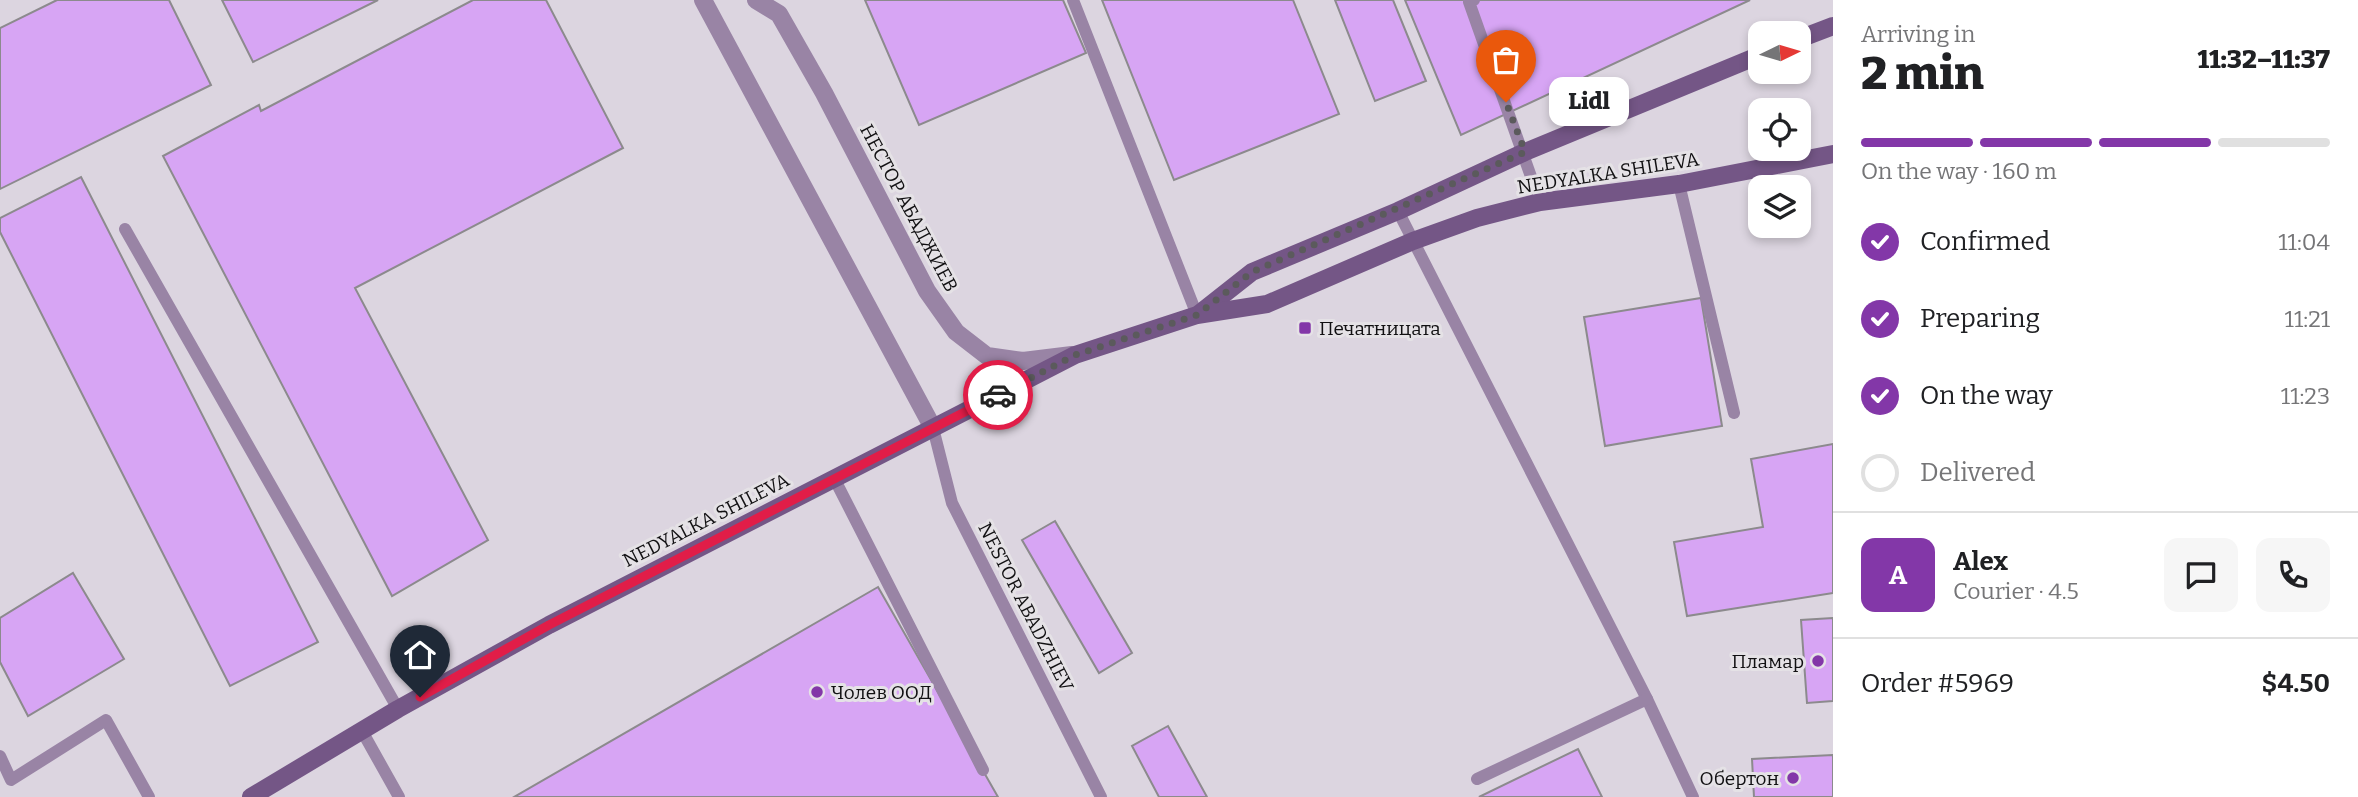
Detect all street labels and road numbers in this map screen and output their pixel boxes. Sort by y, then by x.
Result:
street label: НЕСТОР АБАДЖИЕВ [855,120,963,296]
street label: NEDYALKA SHILEVA [1515,147,1701,199]
street label: NEDYALKA SHILEVA [619,468,794,572]
street label: NESTOR ABADZHIEV [973,519,1079,696]

